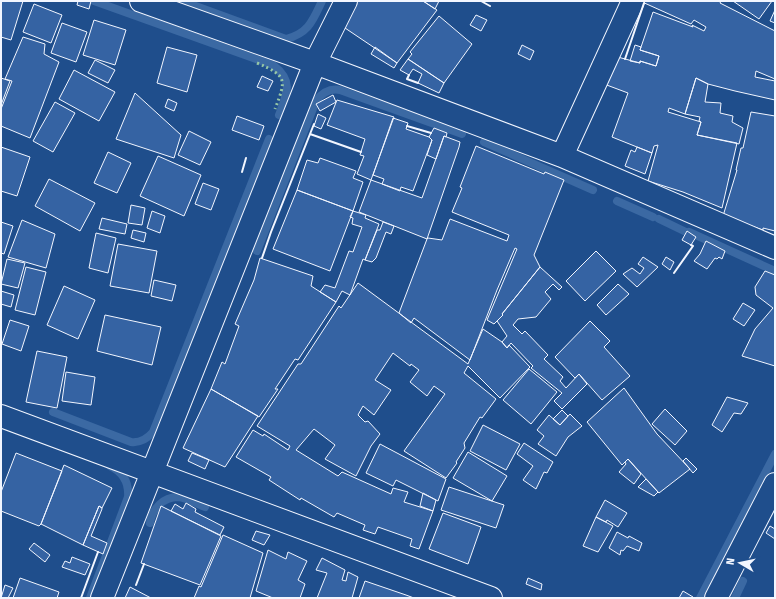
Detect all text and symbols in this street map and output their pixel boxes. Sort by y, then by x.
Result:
north arrow [720,543,760,583]
text: N [724,557,738,566]

